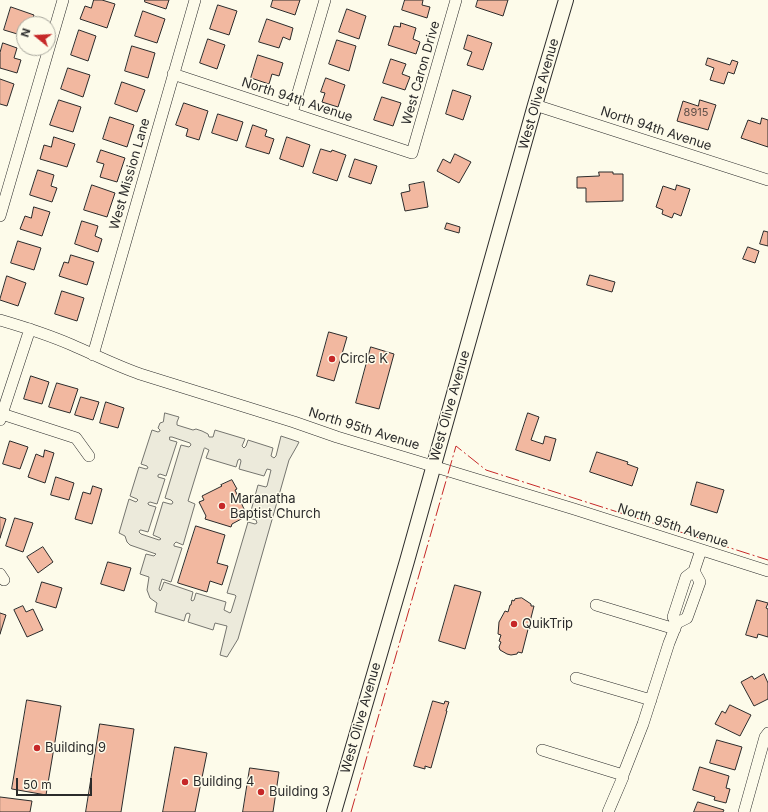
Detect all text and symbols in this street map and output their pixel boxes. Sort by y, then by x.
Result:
north arrow [16,16,56,56]
street label: West Caron Drive [399,19,443,127]
text: N [18,26,33,39]
street label: West Olive Avenue [516,37,562,151]
street label: North 94th Avenue [239,75,355,125]
street label: North 94th Avenue [598,104,714,154]
house number: 8915 [684,106,708,120]
street label: West Mission Lane [107,116,153,232]
street label: West Olive Avenue [427,349,473,463]
place label: Circle K [340,351,388,367]
marker: Circle K [327,354,337,364]
street label: North 95th Avenue [306,405,422,453]
place label: Maranatha Baptist Church [230,491,321,522]
marker: Maranatha Baptist Church [217,501,227,511]
street label: North 95th Avenue [616,501,730,551]
place label: QuikTrip [522,616,573,632]
marker: QuikTrip [509,619,519,629]
street label: West Olive Avenue [338,661,384,775]
place label: Building 9 [45,740,106,756]
marker: Building 9 [32,743,42,753]
scale bar [18,770,94,796]
place label: Building 4 [193,774,254,790]
text: 50 m [23,777,52,792]
marker: Building 4 [180,777,190,787]
place label: Building 3 [269,784,330,800]
marker: Building 3 [256,787,266,797]

